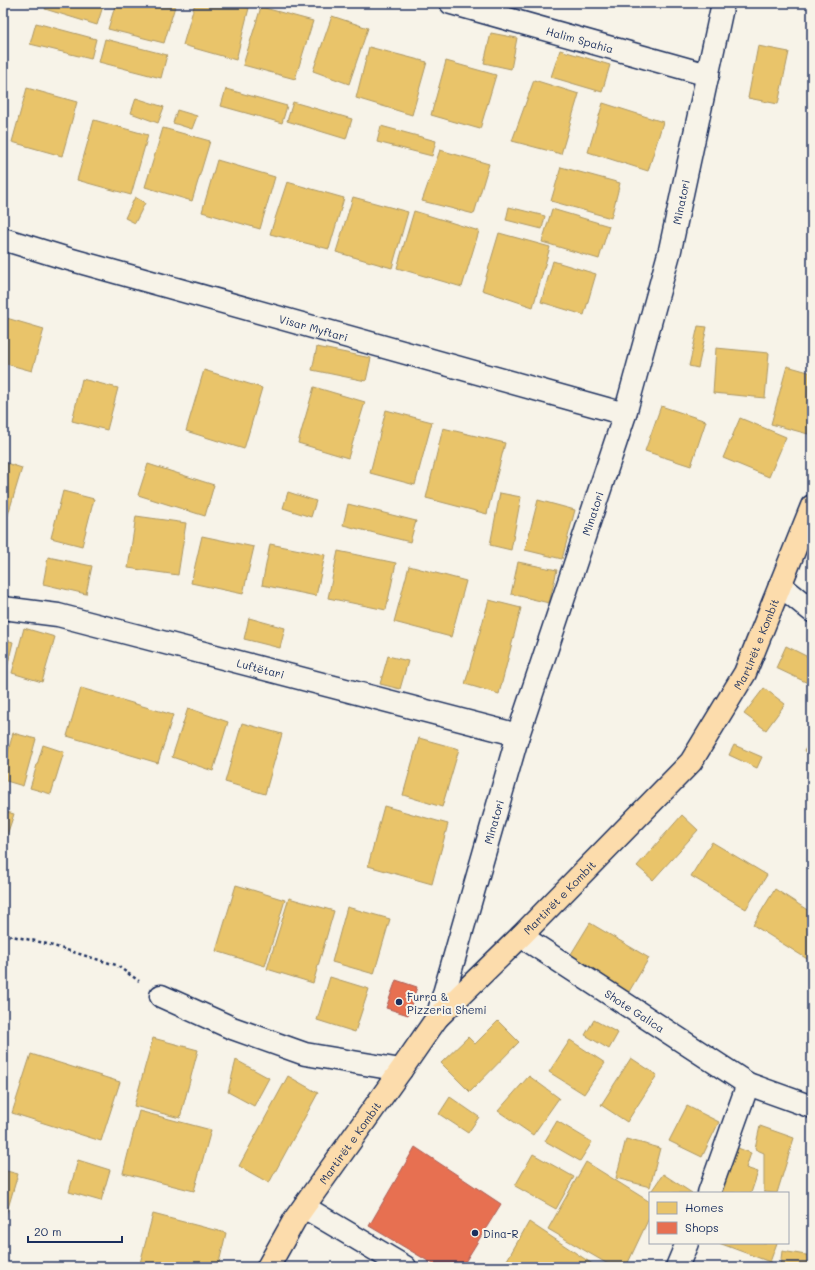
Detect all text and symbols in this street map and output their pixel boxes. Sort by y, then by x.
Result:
street label: Halim Spahia [545,23,616,56]
street label: Minatori [668,178,692,226]
street label: Visar Myftari [277,311,350,344]
street label: Minatori [578,489,606,537]
street label: Martirët e Kombit [729,596,782,692]
street label: Luftëtari [235,655,286,681]
street label: Minatori [480,798,507,846]
street label: Martirët e Kombit [520,857,599,937]
street label: Shote Galica [602,985,668,1035]
place label: Furra & Pizzeria Shemi [407,989,487,1017]
marker: Furra & Pizzeria Shemi [394,997,404,1007]
street label: Martirët e Kombit [315,1098,384,1187]
legend [649,1192,789,1244]
text: Homes [685,1199,724,1215]
scale bar [28,1218,122,1244]
text: Shops [685,1219,719,1235]
text: 20 m [34,1223,62,1239]
place label: Dina-R [483,1226,519,1241]
marker: Dina-R [470,1228,480,1238]

